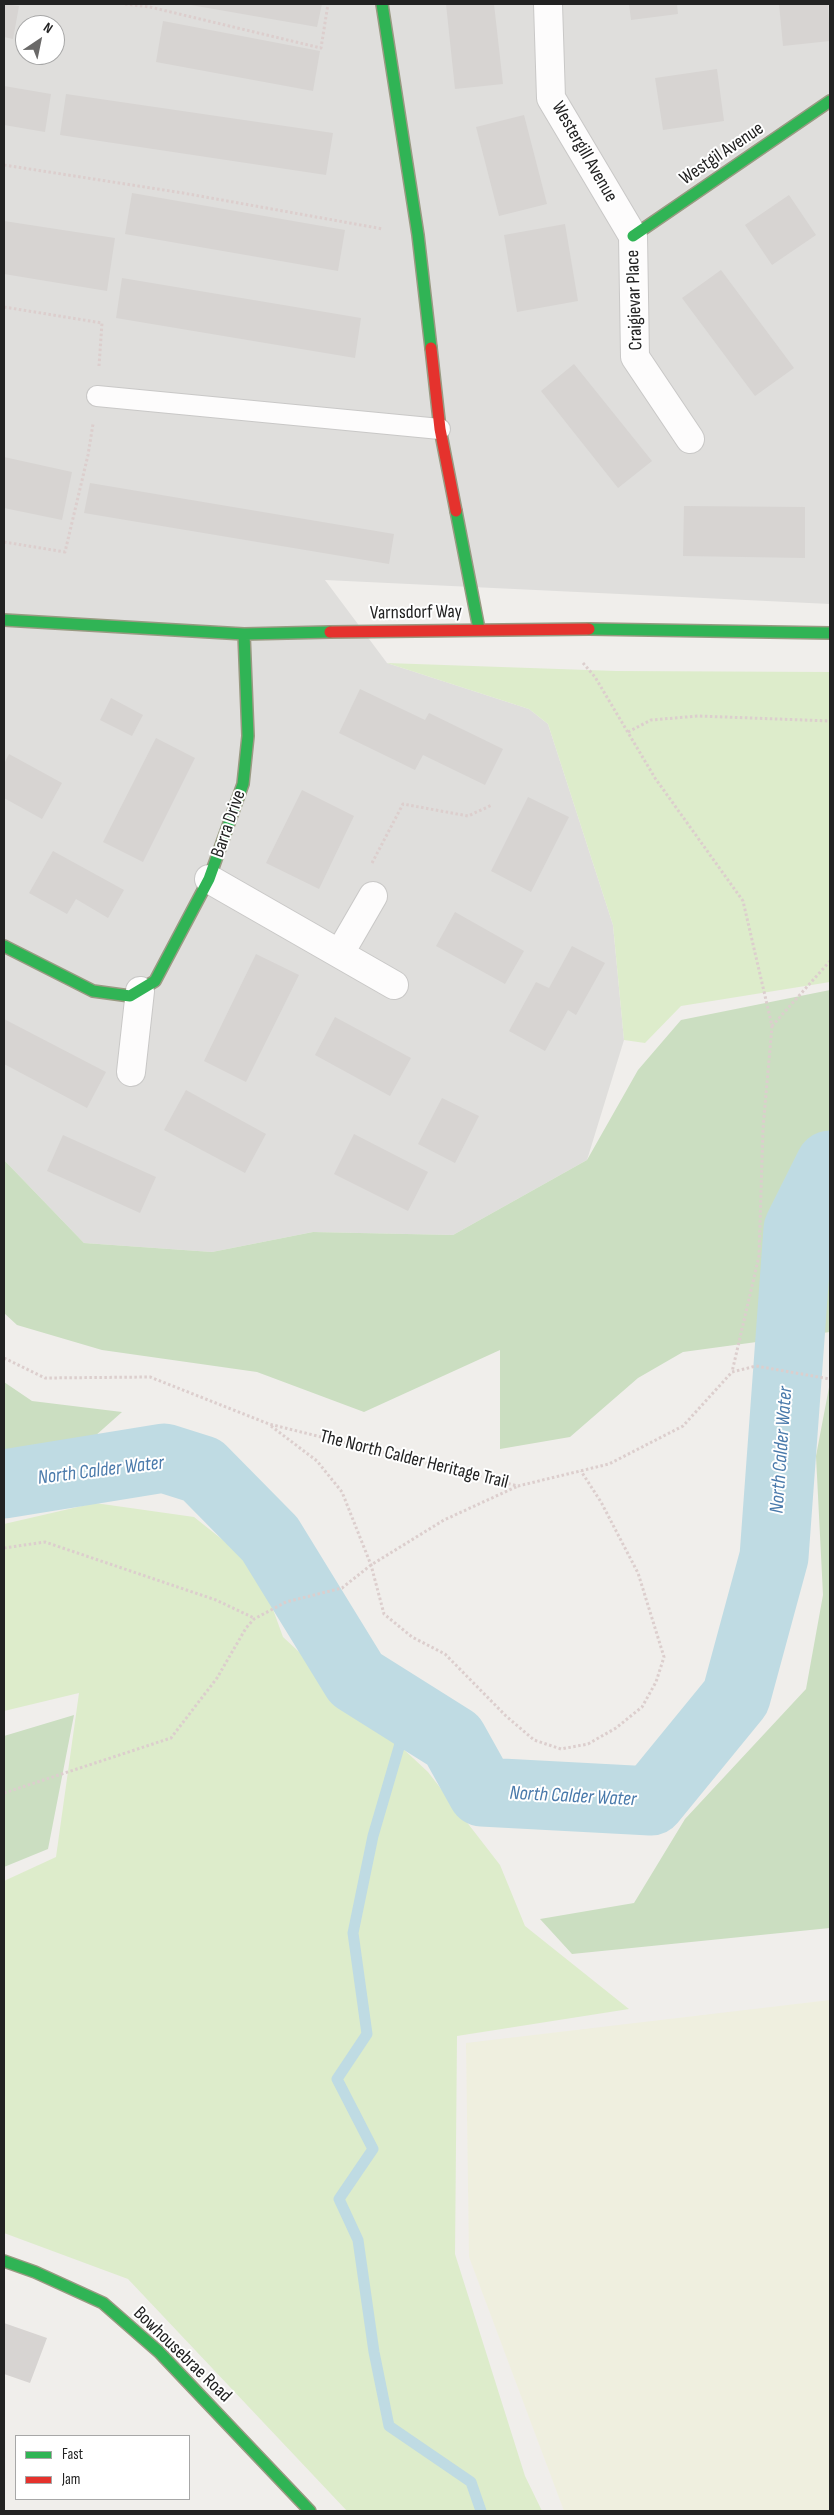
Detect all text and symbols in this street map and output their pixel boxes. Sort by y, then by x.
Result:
north arrow [15,15,65,65]
text: N [40,19,56,37]
street label: Westergill Avenue [546,98,622,206]
street label: Westgil Avenue [676,118,768,190]
street label: Craigievar Place [622,249,648,351]
street label: Varnsdorf Way [370,601,462,625]
street label: Barra Drive [207,787,251,861]
water label: North Calder Water [766,1386,798,1514]
street label: The North Calder Heritage Trail [317,1426,511,1494]
water label: North Calder Water [36,1451,166,1491]
water label: North Calder Water [509,1782,637,1812]
street label: Bowhousebrae Road [128,2302,236,2408]
legend [15,2435,190,2500]
text: Fast [62,2445,83,2464]
text: Jam [62,2470,80,2489]

